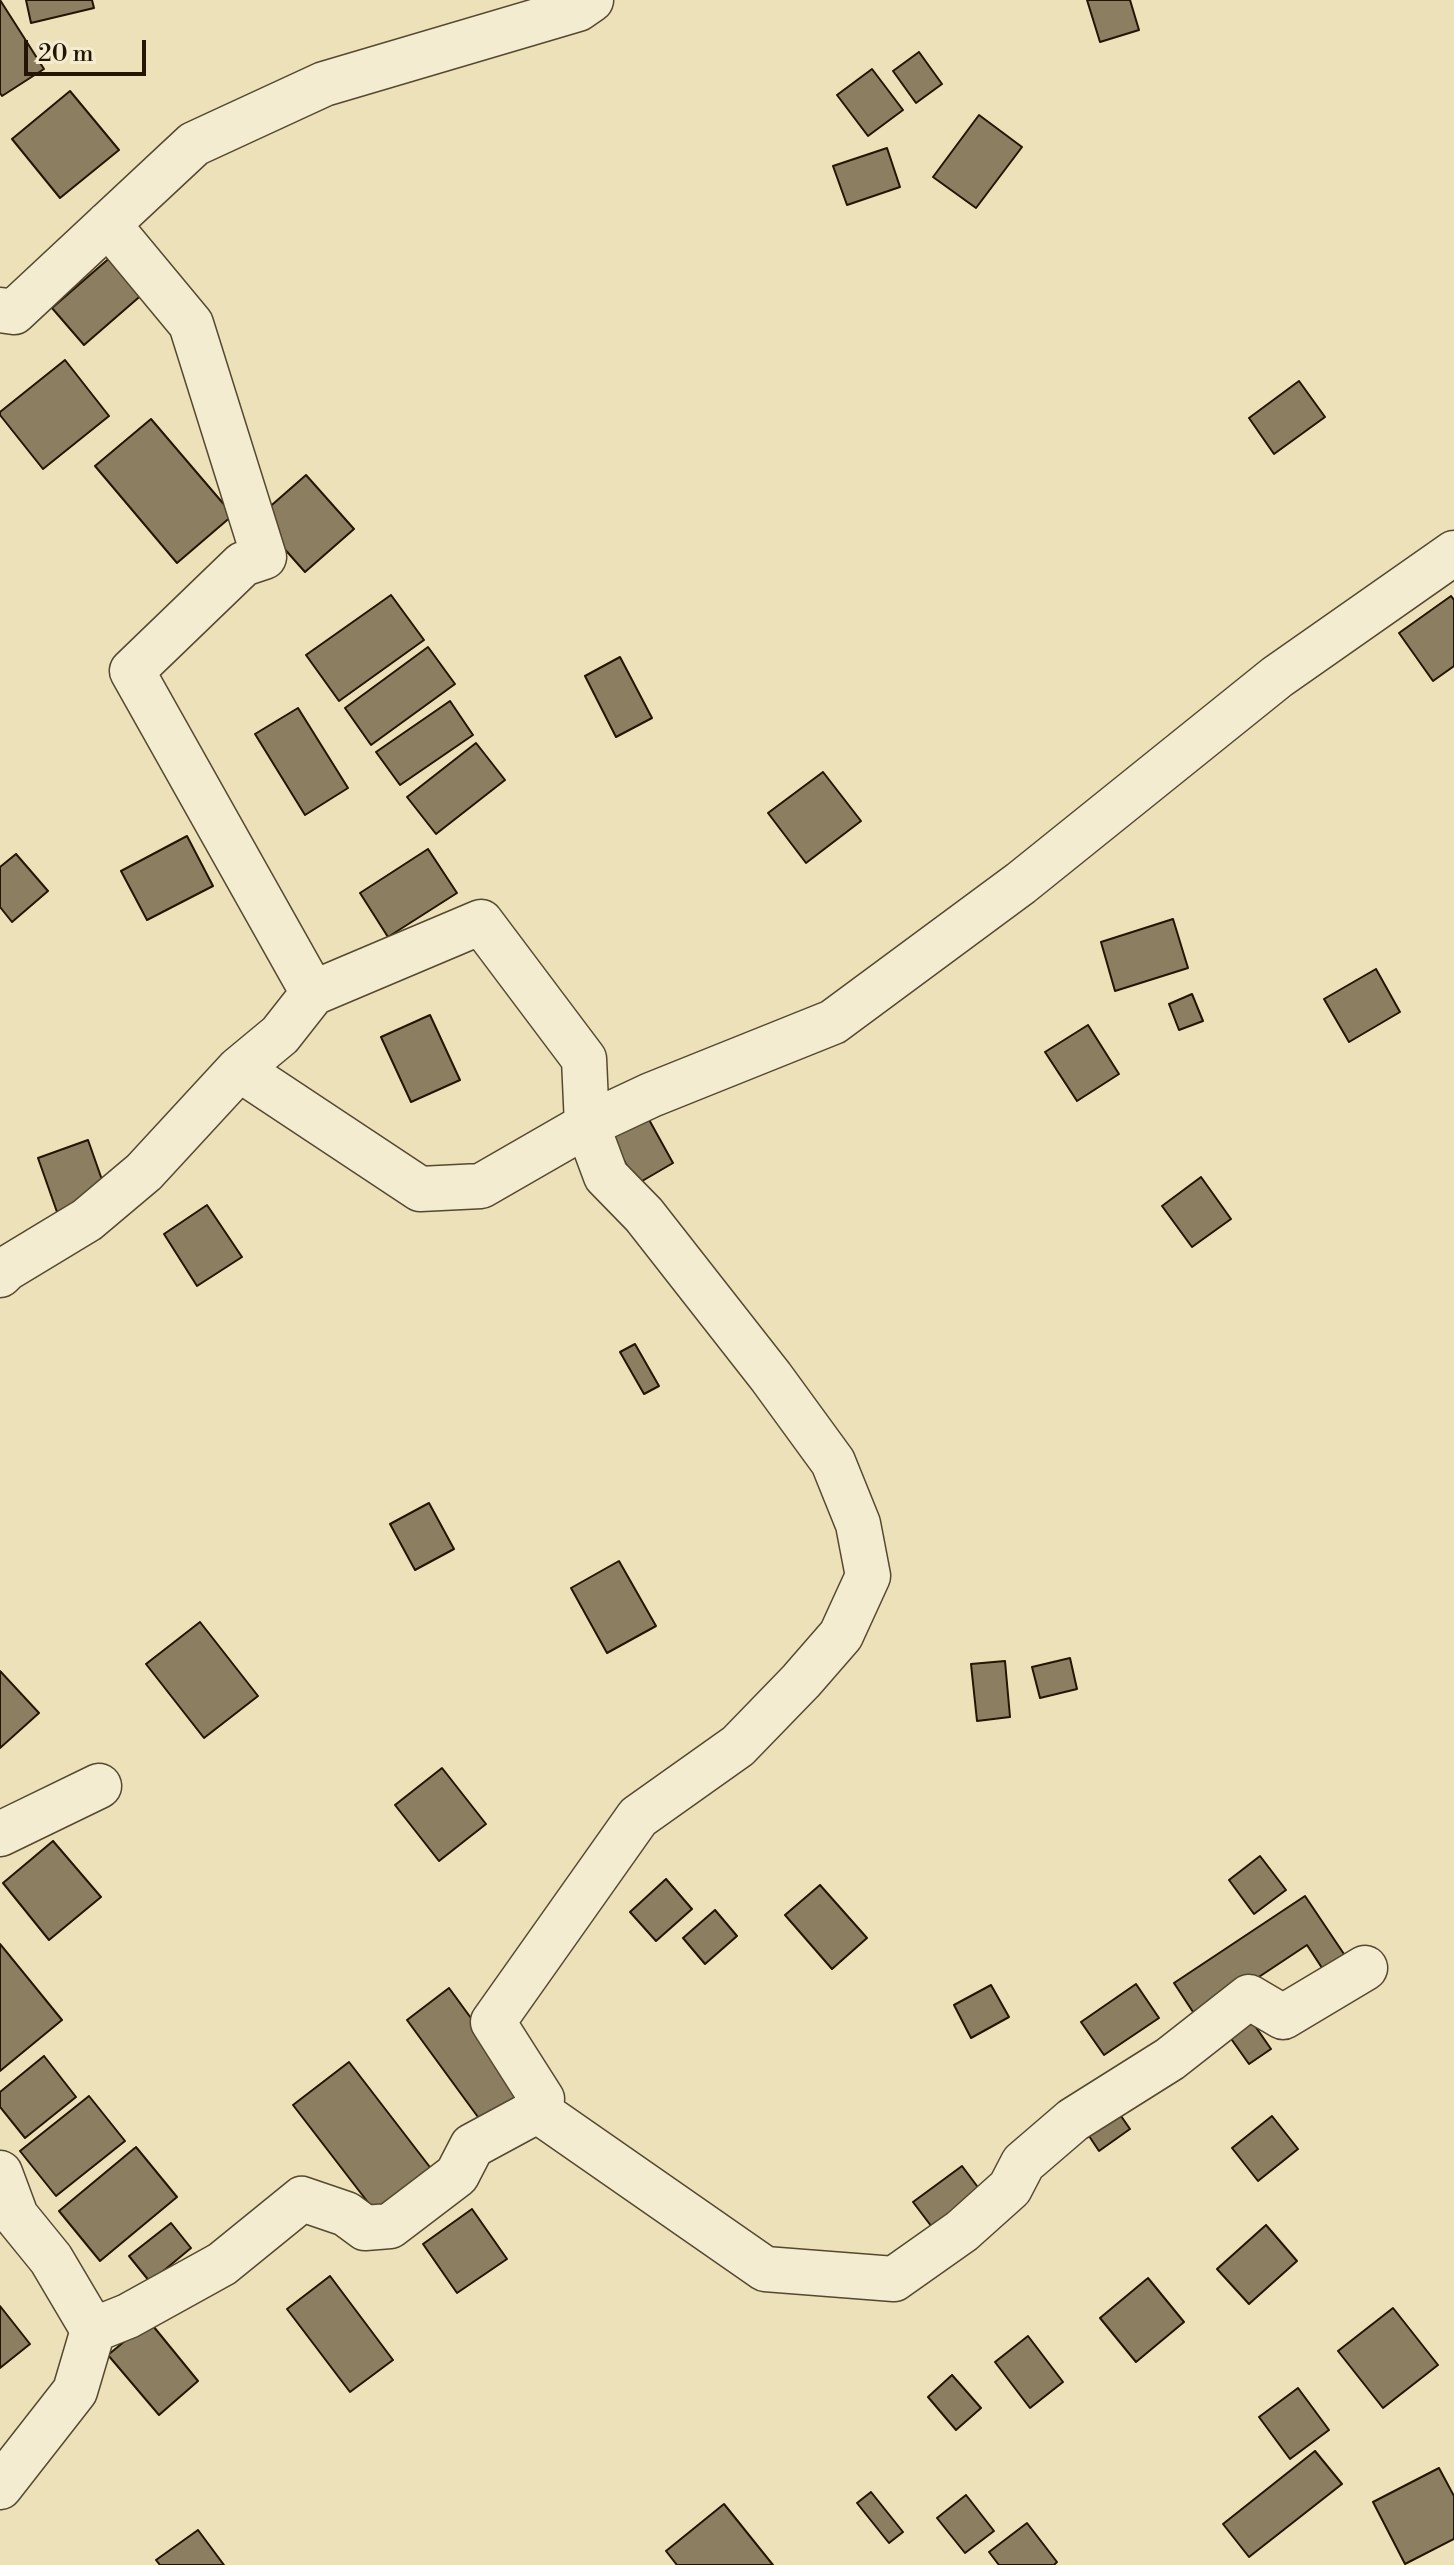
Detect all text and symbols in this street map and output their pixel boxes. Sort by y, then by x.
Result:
scale bar [28,24,150,74]
text: 20 m [38,39,94,69]

